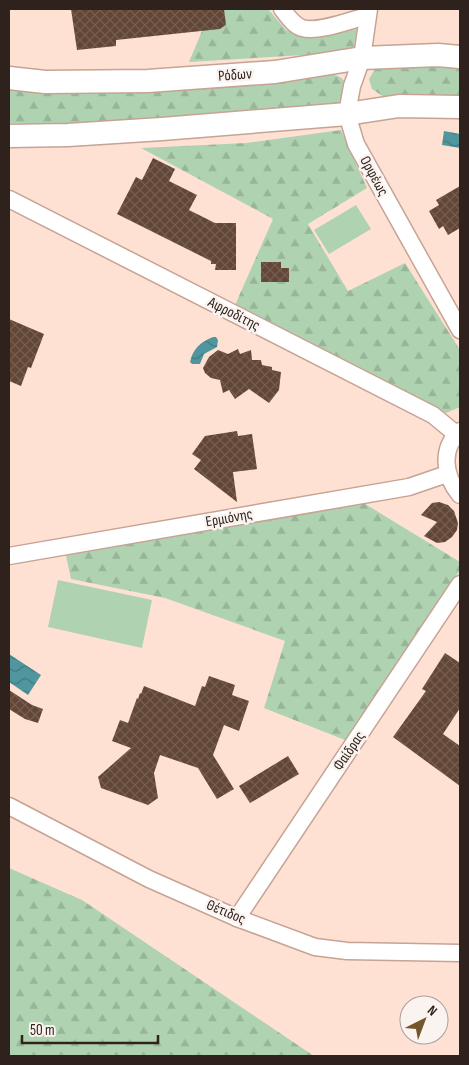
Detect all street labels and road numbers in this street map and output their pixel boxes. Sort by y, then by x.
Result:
street label: Ρόδων [218,64,253,86]
street label: Ορφέως [355,153,393,199]
street label: Αφροδίτης [204,292,263,335]
street label: Ερμιόνης [204,505,254,531]
street label: Φαίδρας [329,728,369,774]
street label: Θέτιδος [204,895,248,929]

